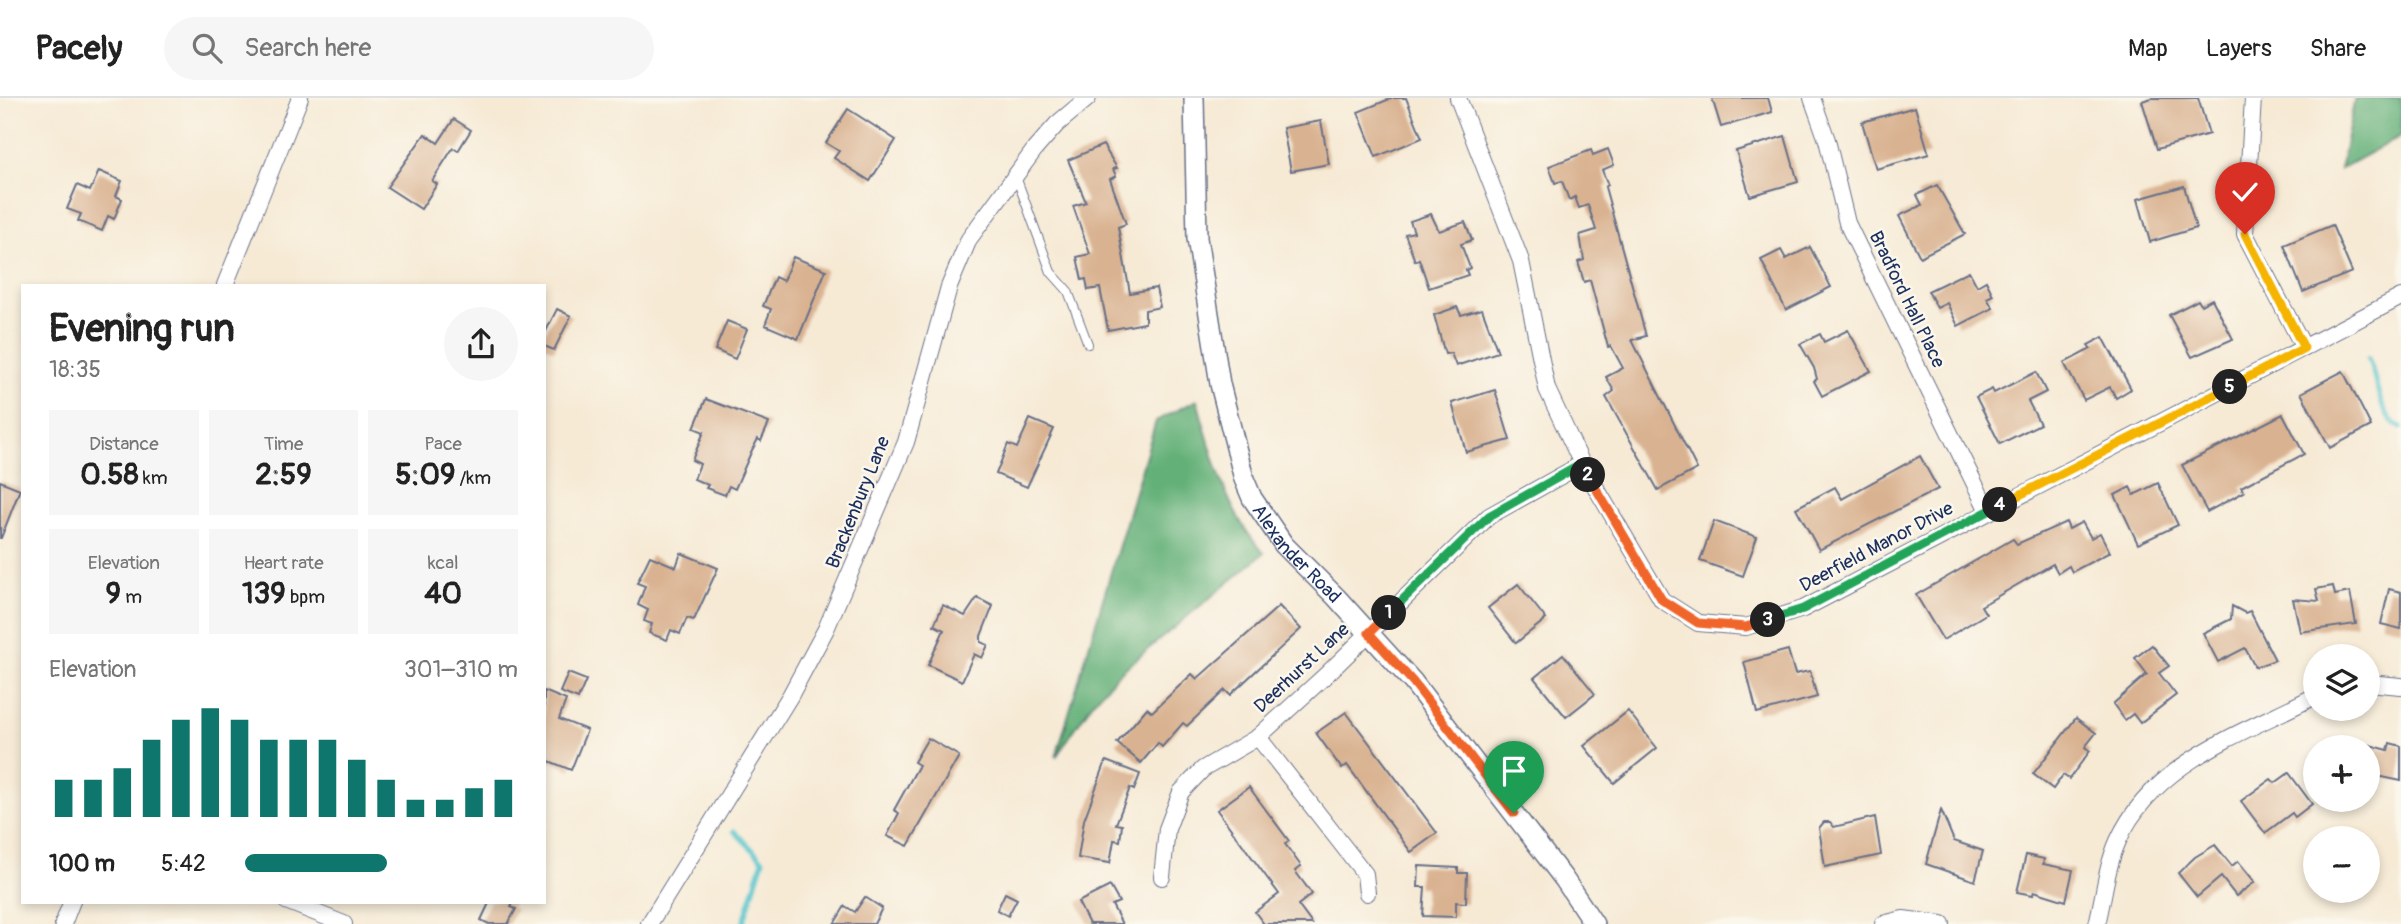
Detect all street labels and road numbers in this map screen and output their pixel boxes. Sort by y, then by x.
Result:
street label: Bradford Hall Place [1864,227,1951,372]
street label: Brackenbury Lane [820,432,896,572]
street label: Deerfield Manor Drive [1796,496,1958,598]
street label: Alexander Road [1247,500,1346,608]
street label: Deerhurst Lane [1249,617,1355,718]

